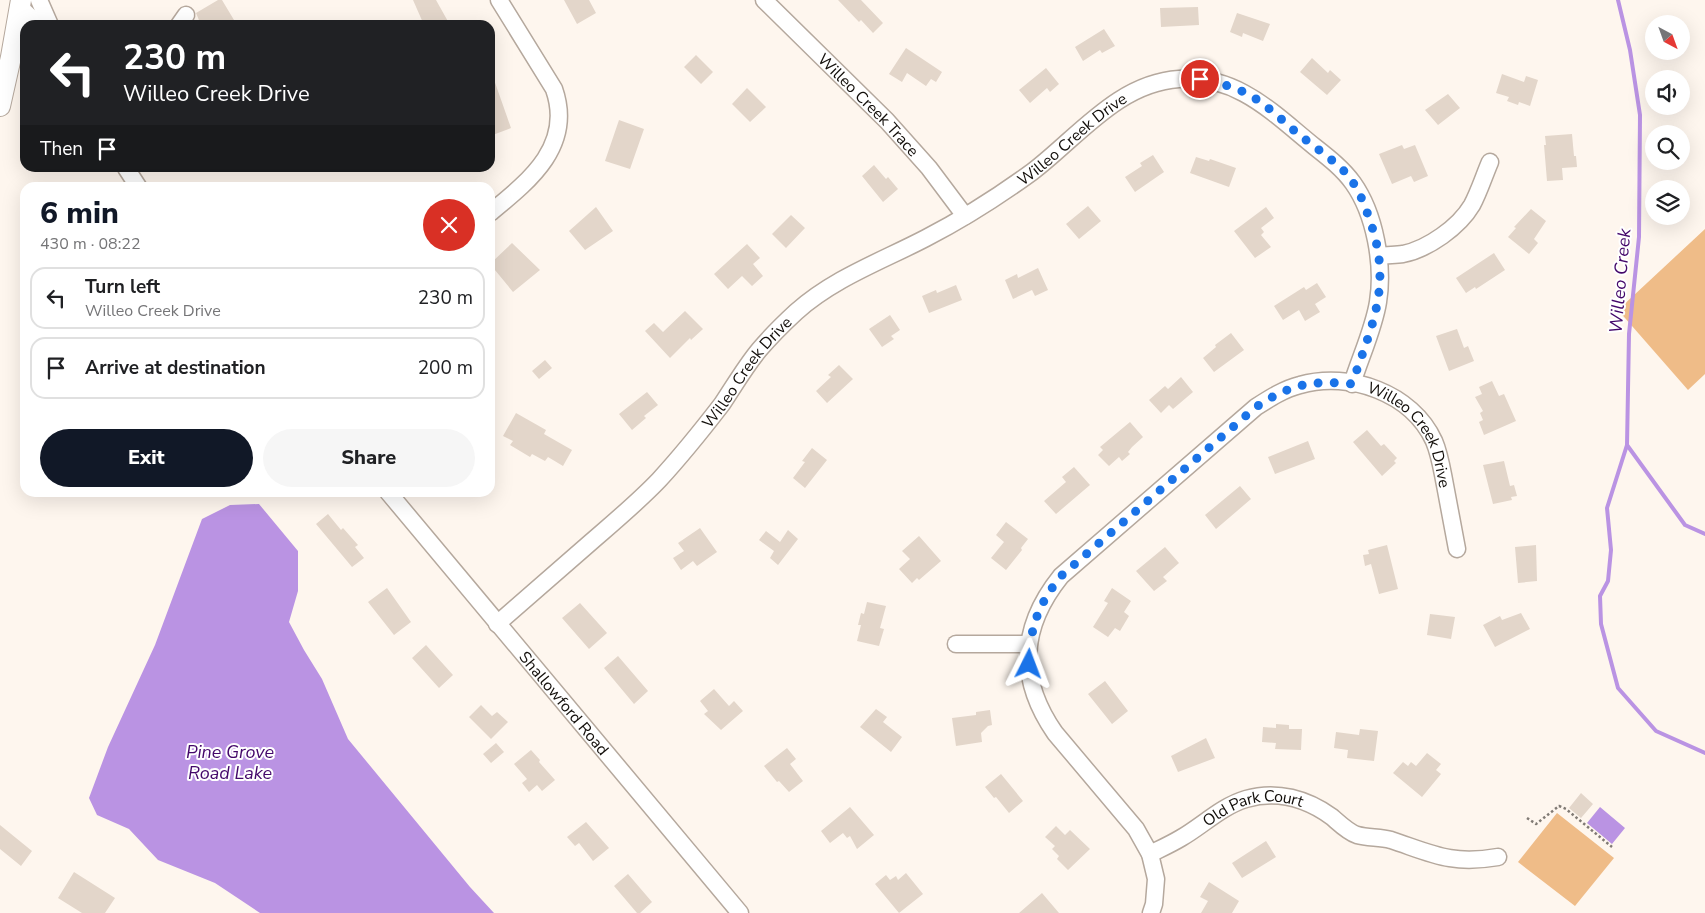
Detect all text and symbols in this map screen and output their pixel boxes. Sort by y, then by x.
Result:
north arrow [1645,15,1690,60]
map controls [1645,15,1690,225]
text: 230 m [123,34,226,81]
icon: left [40,40,105,105]
street label: Willeo Creek Trace [813,49,923,161]
pin [1179,58,1221,100]
icon: arrive [1186,65,1214,93]
button: sound [1645,70,1690,115]
text: Willeo Creek Drive [123,79,310,109]
street label: Willeo Creek Drive [1013,88,1131,191]
button: search [1645,125,1690,170]
icon: arrive [93,135,121,163]
text: Then [40,136,83,162]
button: layers [1645,180,1690,225]
text: 6 min [40,193,119,234]
button: close [423,199,475,251]
water label: Willeo Creek [1603,226,1637,335]
text: 430 m · 08:22 [40,233,141,255]
text: Turn left [85,274,160,300]
icon: left [42,284,70,312]
text: 230 m [418,285,473,311]
text: Willeo Creek Drive [85,300,221,322]
street label: Willeo Creek Drive [697,312,797,433]
icon: arrive [42,354,70,382]
text: Arrive at destination [85,355,266,381]
text: 200 m [418,355,473,381]
street label: Willeo Creek Drive [1364,377,1455,490]
button: Exit [40,429,253,487]
button: Share [263,429,475,487]
position arrow [1002,637,1054,689]
street label: Shallowford Road [514,647,614,760]
water label: Pine Grove Road Lake [186,740,274,785]
street label: Old Park Court [1198,785,1307,832]

